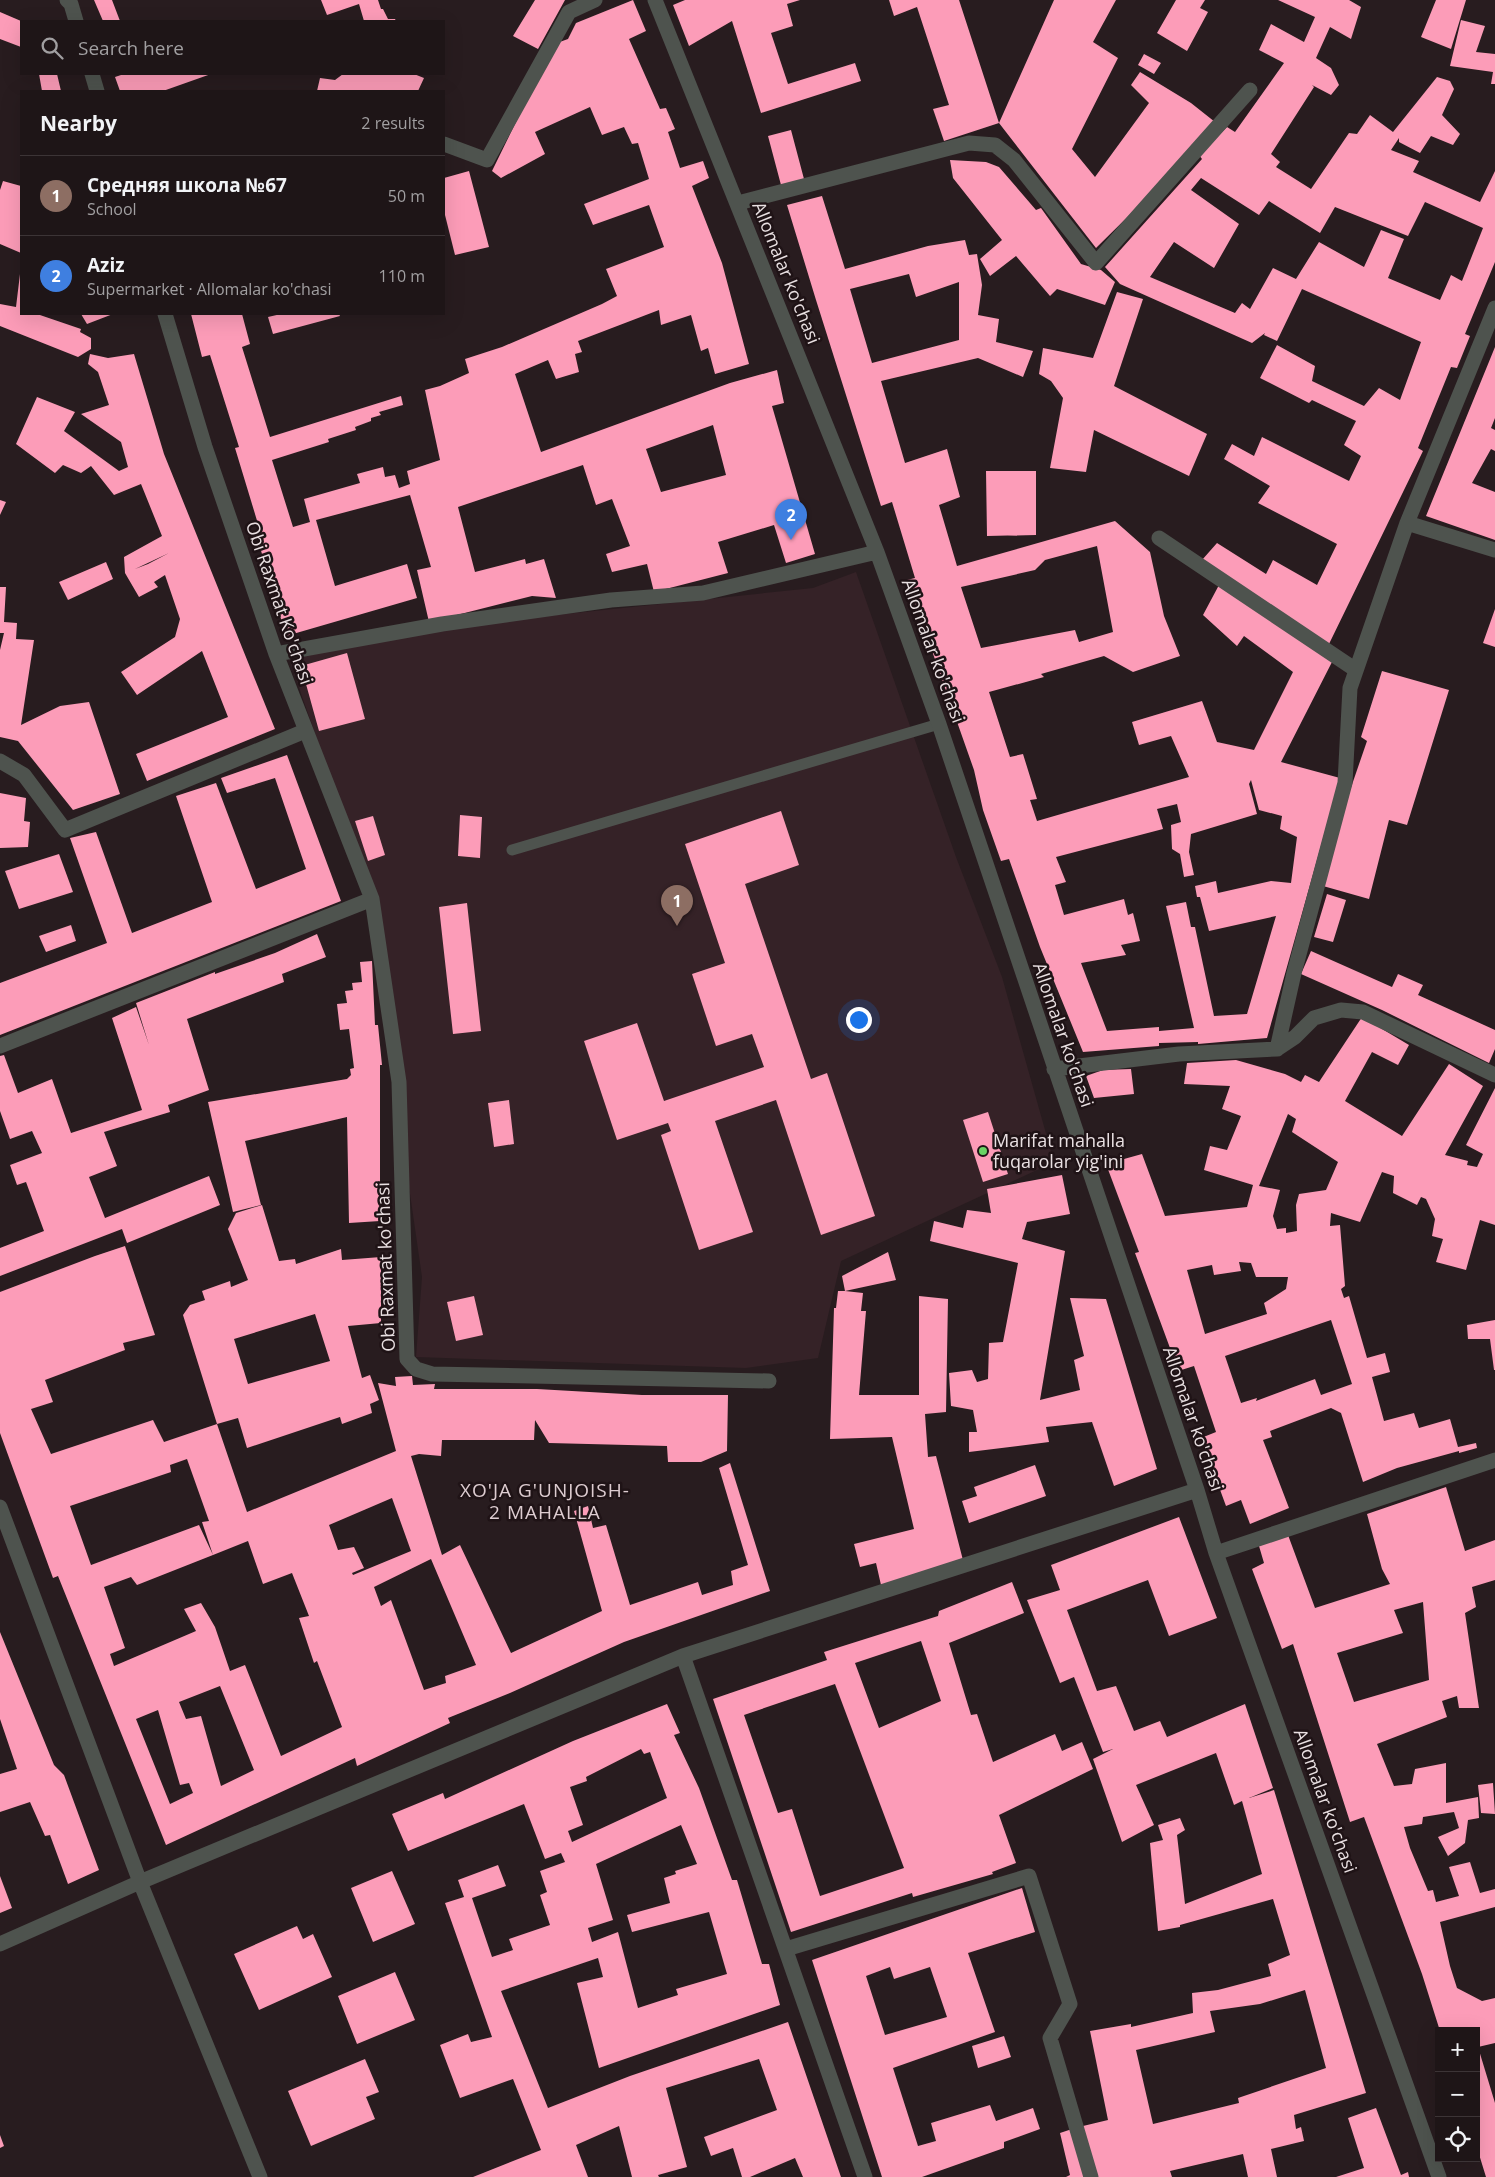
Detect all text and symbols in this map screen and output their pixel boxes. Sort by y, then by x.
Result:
search box [20,20,445,75]
icon: search [38,34,66,62]
text: Search here [78,35,184,61]
text: Nearby [40,109,117,137]
text: 2 results [361,112,425,134]
text: Средняя школа №67 [87,172,287,198]
text: 1 [51,185,61,207]
text: 50 m [388,185,425,207]
text: School [87,198,137,220]
street label: Allomalar ko'chasi [747,198,826,347]
text: Aziz [87,252,124,278]
text: 2 [51,265,61,287]
text: 110 m [379,265,425,287]
text: Supermarket · Allomalar ko'chasi [87,278,331,300]
pin: 2 [775,499,807,540]
street label: Obi Raxmat Ko'chasi [241,518,319,687]
street label: Allomalar ko'chasi [897,575,971,726]
pin: 1 [661,885,693,926]
street label: Allomalar ko'chasi [1028,959,1100,1110]
your location [846,1007,872,1033]
place label: Marifat mahalla fuqarolar yig'ini [993,1128,1125,1173]
marker: Marifat mahalla fuqarolar yig'ini [977,1145,989,1157]
street label: Obi Raxmat ko'chasi [370,1182,400,1352]
street label: Allomalar ko'chasi [1158,1343,1230,1494]
district label: XO'JA G'UNJOISH- 2 MAHALLA [460,1477,630,1525]
street label: Allomalar ko'chasi [1289,1725,1363,1876]
map controls [1435,2027,1480,2162]
button: + [1435,2027,1480,2072]
button: − [1435,2072,1480,2117]
button: locate [1435,2117,1480,2162]

